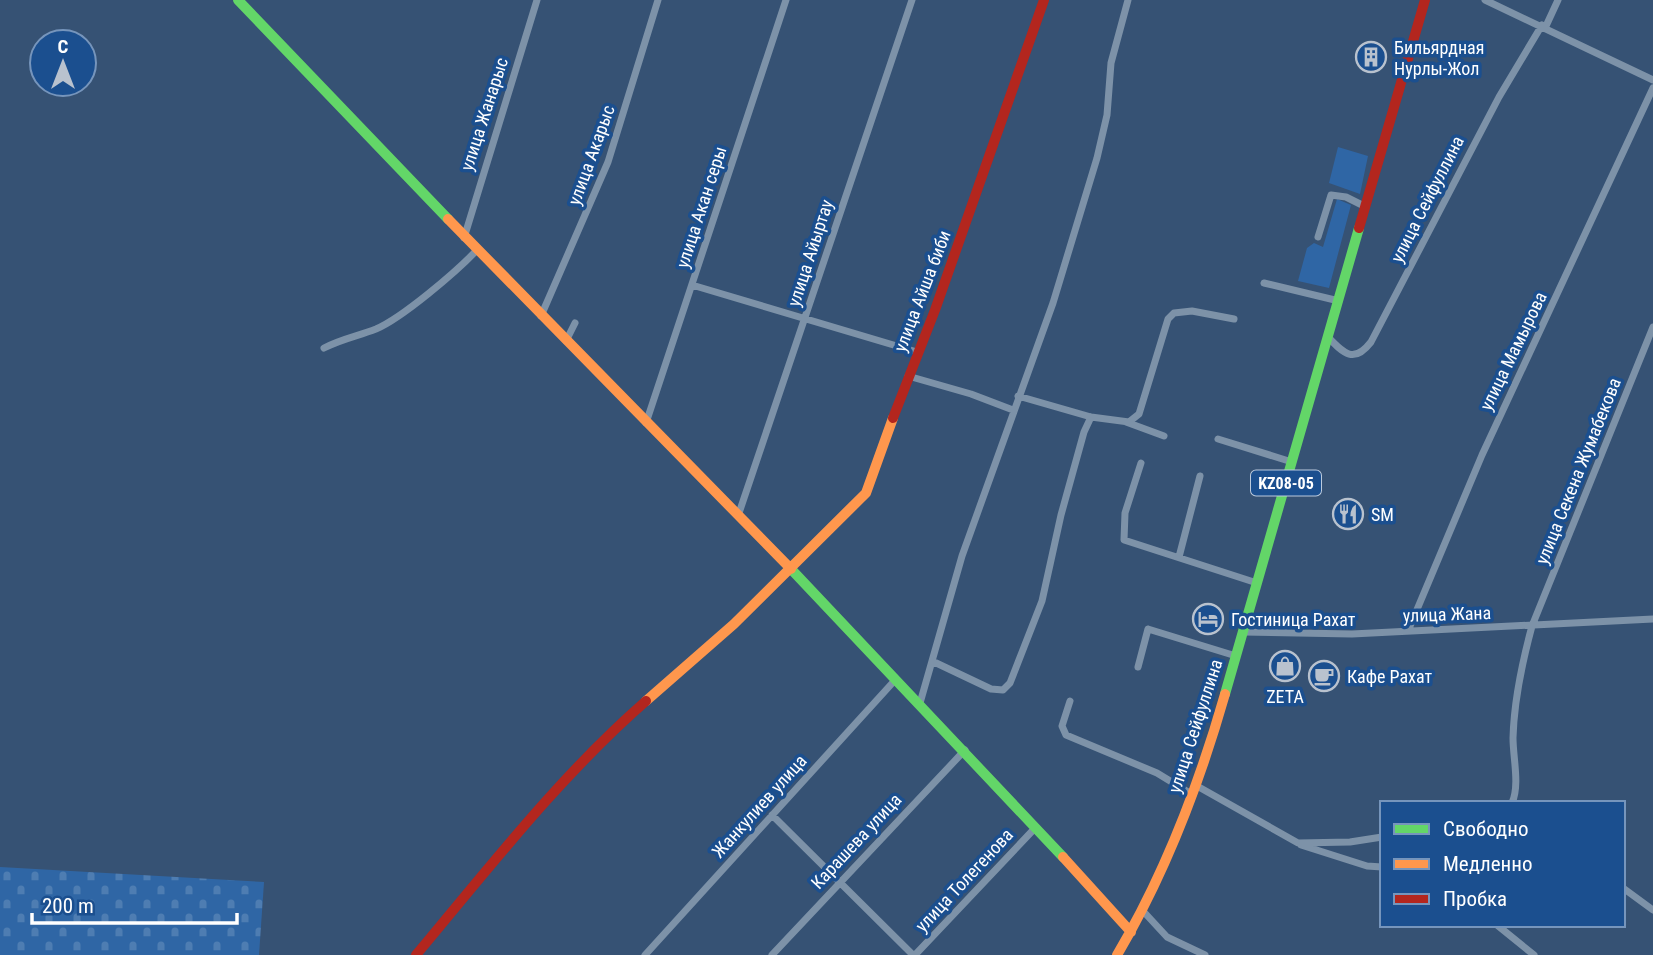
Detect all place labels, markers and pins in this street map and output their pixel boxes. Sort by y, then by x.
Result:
place label: Бильярдная Нурлы-Жол [1394,37,1484,79]
building icon: Бильярдная Нурлы-Жол [1354,40,1388,74]
restaurant icon: SM [1331,497,1365,531]
place label: SM [1371,504,1394,525]
hotel icon: Гостиница Рахат [1191,602,1225,636]
place label: Гостиница Рахат [1231,609,1356,630]
shop icon: ZETA [1268,649,1302,683]
cafe icon: Кафе Рахат [1307,659,1341,693]
place label: Кафе Рахат [1347,666,1432,687]
place label: ZETA [1266,686,1304,707]

